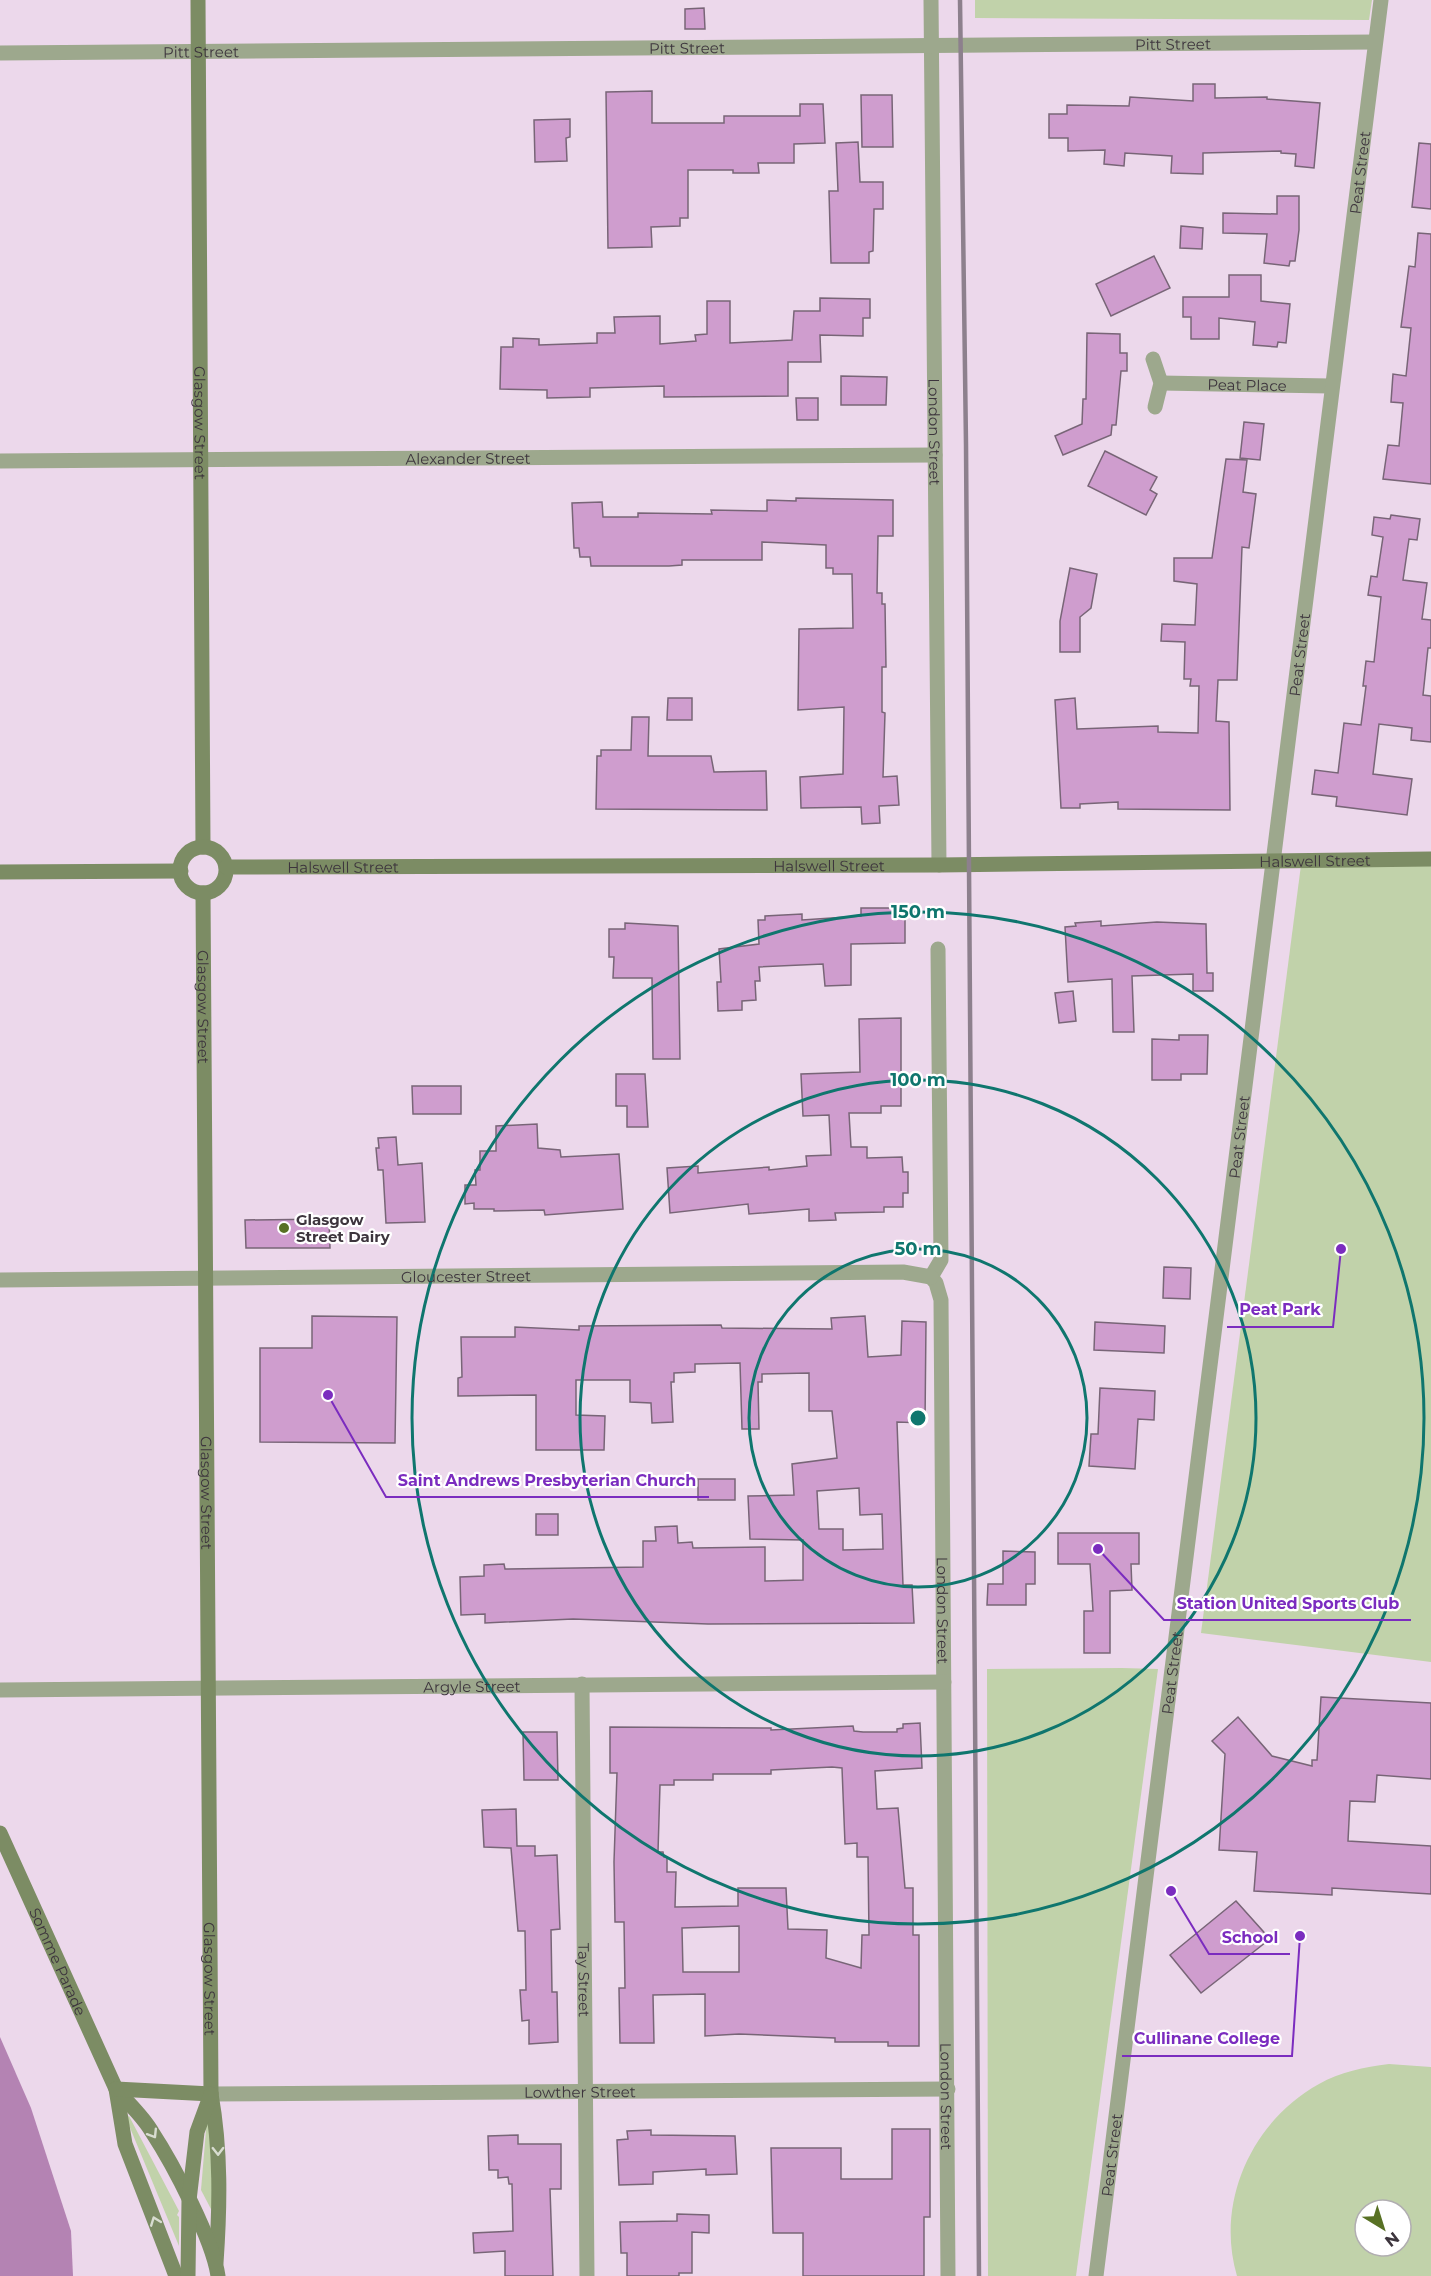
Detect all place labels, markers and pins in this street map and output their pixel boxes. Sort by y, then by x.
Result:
place label: Glasgow Street Dairy [296,1210,391,1246]
marker: Glasgow Street Dairy [277,1221,291,1235]
callout: Peat Park [1227,1293,1333,1327]
centre of rings [908,1408,928,1428]
callout: Saint Andrews Presbyterian Church [386,1463,709,1497]
callout: Station United Sports Club [1164,1586,1411,1620]
callout: School [1209,1920,1290,1954]
callout: Cullinane College [1122,2022,1292,2056]

